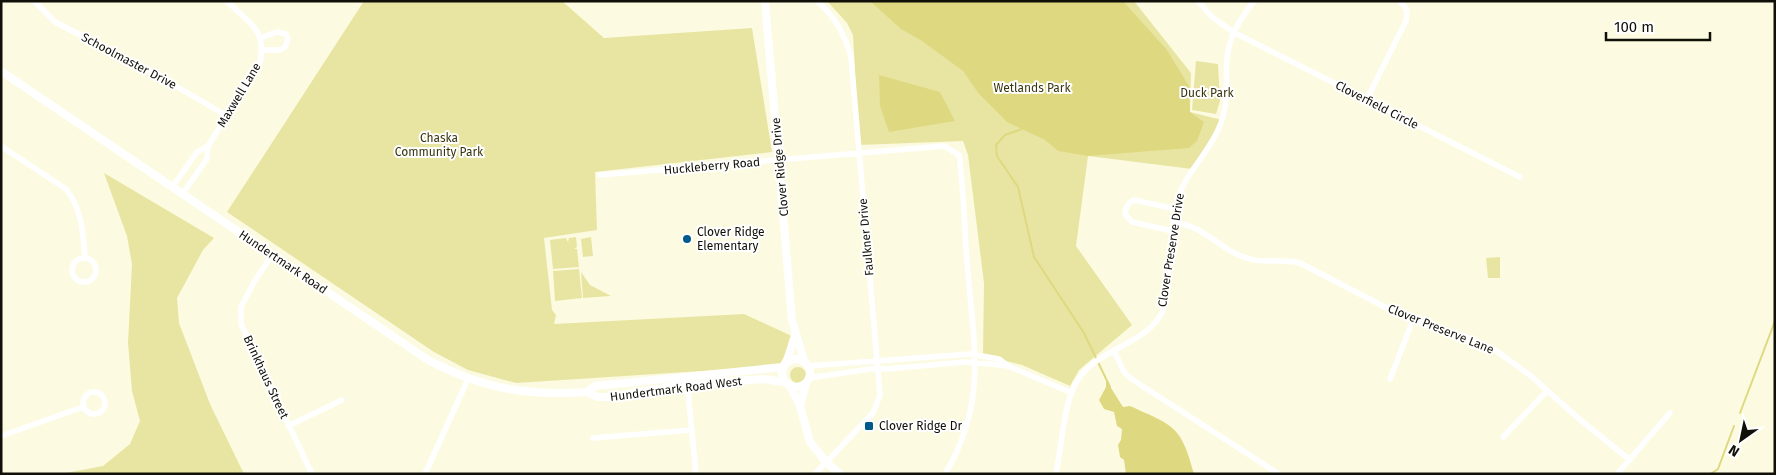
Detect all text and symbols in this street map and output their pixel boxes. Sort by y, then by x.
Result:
scale bar [1606,10,1710,42]
text: 100 m [1614,18,1654,36]
street label: Schoolmaster Drive [79,30,179,92]
street label: Maxwell Lane [214,60,264,130]
street label: Cloverfield Circle [1333,78,1421,132]
park label: Wetlands Park [993,81,1071,95]
park label: Duck Park [1180,86,1235,100]
street label: Clover Ridge Drive [769,117,791,217]
park label: Chaska Community Park [395,131,484,159]
street label: Huckleberry Road [663,155,761,177]
street label: Clover Preserve Drive [1155,192,1187,308]
street label: Faulkner Drive [856,198,876,276]
place label: Clover Ridge Elementary [697,225,765,253]
street label: Hundertmark Road [236,227,330,297]
marker: Clover Ridge Elementary [681,233,693,245]
street label: Clover Preserve Lane [1386,301,1496,357]
street label: Brinkhaus Street [241,333,292,422]
street label: Hundertmark Road West [609,374,743,404]
north arrow [1716,415,1766,465]
place label: Clover Ridge Dr [879,419,963,433]
marker: Clover Ridge Dr [863,420,875,432]
text: N [1726,441,1743,460]

